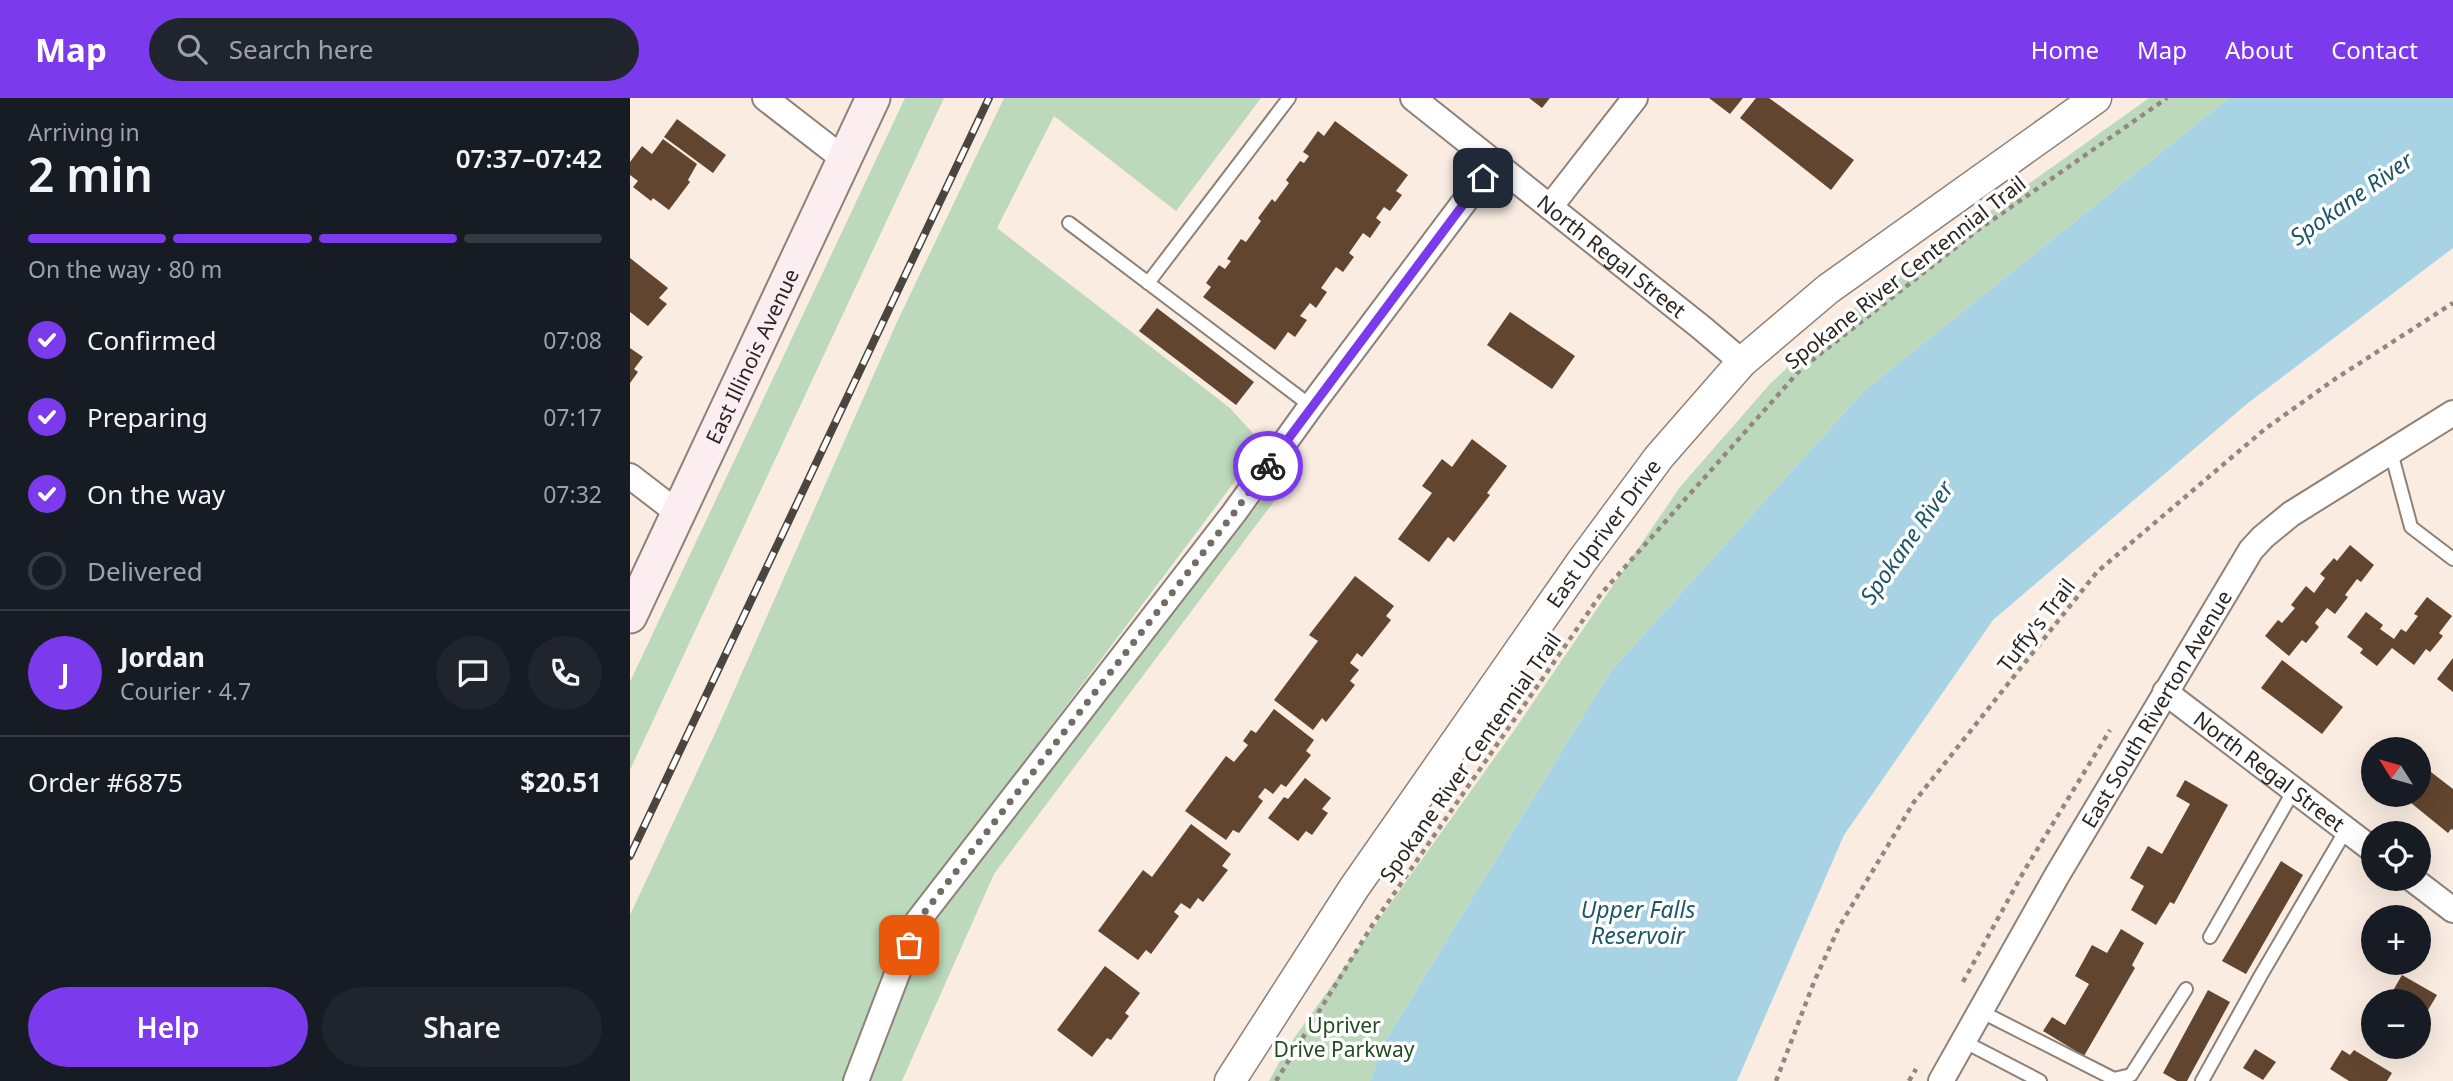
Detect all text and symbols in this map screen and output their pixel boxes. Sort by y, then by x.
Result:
search box [149,18,639,81]
text: Map [35,27,107,72]
icon: search [173,30,211,68]
text: Search here [229,31,373,67]
text: Home [2031,33,2099,66]
text: Map [2137,33,2187,66]
text: About [2225,33,2293,66]
text: Contact [2331,33,2418,66]
text: Arriving in [28,116,140,148]
text: 07:37–07:42 [456,140,602,176]
text: 2 min [28,143,153,205]
water label: Spokane River [2283,143,2420,252]
pin [1453,148,1513,208]
icon: home [1464,159,1502,197]
street label: Spokane River Centennial Trail [1779,169,2031,375]
street label: North Regal Street [1532,188,1692,324]
text: On the way · 80 m [28,253,222,285]
street label: East Illinois Avenue [699,264,805,448]
icon: check [28,321,66,359]
text: Confirmed [87,322,217,358]
text: 07:08 [543,324,602,356]
icon: check [28,398,66,436]
text: Preparing [87,399,208,435]
text: 07:17 [543,401,602,433]
courier [1233,431,1303,501]
icon: bike [1249,447,1287,485]
street label: East Upriver Drive [1540,453,1667,613]
water label: Spokane River [1852,473,1961,610]
icon: check [28,475,66,513]
text: On the way [87,476,225,512]
text: 07:32 [543,478,602,510]
text: Delivered [87,553,203,589]
street label: Tuffy's Trail [1991,573,2081,677]
street label: East South Riverton Avenue [2075,585,2238,833]
street label: Spokane River Centennial Trail [1373,627,1567,887]
button: chat [436,636,510,710]
button: phone [528,636,602,710]
text: Jordan [120,639,205,675]
text: J [61,655,69,691]
text: Courier · 4.7 [120,675,251,707]
street label: North Regal Street [2188,705,2351,838]
north arrow [2361,737,2431,807]
map controls [2361,737,2431,1059]
text: Order #6875 [28,764,183,800]
text: $20.51 [520,764,602,800]
button: locate [2361,821,2431,891]
water label: Upper Falls Reservoir [1581,893,1695,951]
button: + [2361,905,2431,975]
pin [879,915,939,975]
icon: bag [890,926,928,964]
button: Help [28,987,308,1067]
button: Share [322,987,602,1067]
button: − [2361,989,2431,1059]
park label: Upriver Drive Parkway [1274,1011,1415,1063]

